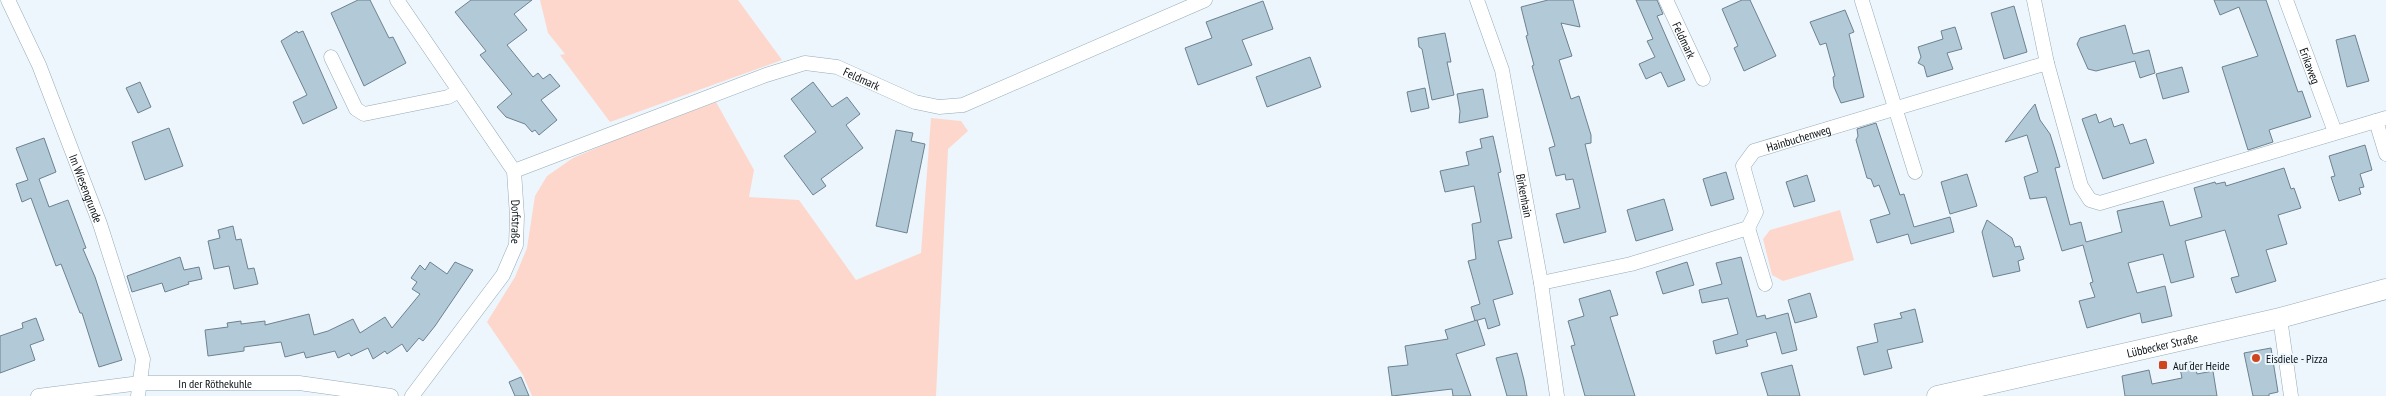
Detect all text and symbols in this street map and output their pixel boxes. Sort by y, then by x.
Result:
street label: Feldmark [1670,19,1700,61]
street label: Erikaweg [2297,45,2324,86]
street label: Feldmark [841,63,883,93]
street label: Hainbuchenweg [1764,121,1832,154]
street label: Im Wiesengrunde [66,152,106,225]
street label: Birkenhain [1514,172,1536,219]
street label: Dorfstraße [508,199,525,244]
street label: Lübbecker Straße [2125,329,2199,360]
place label: Eisdiele - Pizza [2266,351,2328,366]
marker: Eisdiele - Pizza [2250,352,2262,364]
place label: Auf der Heide [2173,358,2230,373]
marker: Auf der Heide [2157,359,2169,371]
street label: In der Röthekuhle [178,376,252,391]

